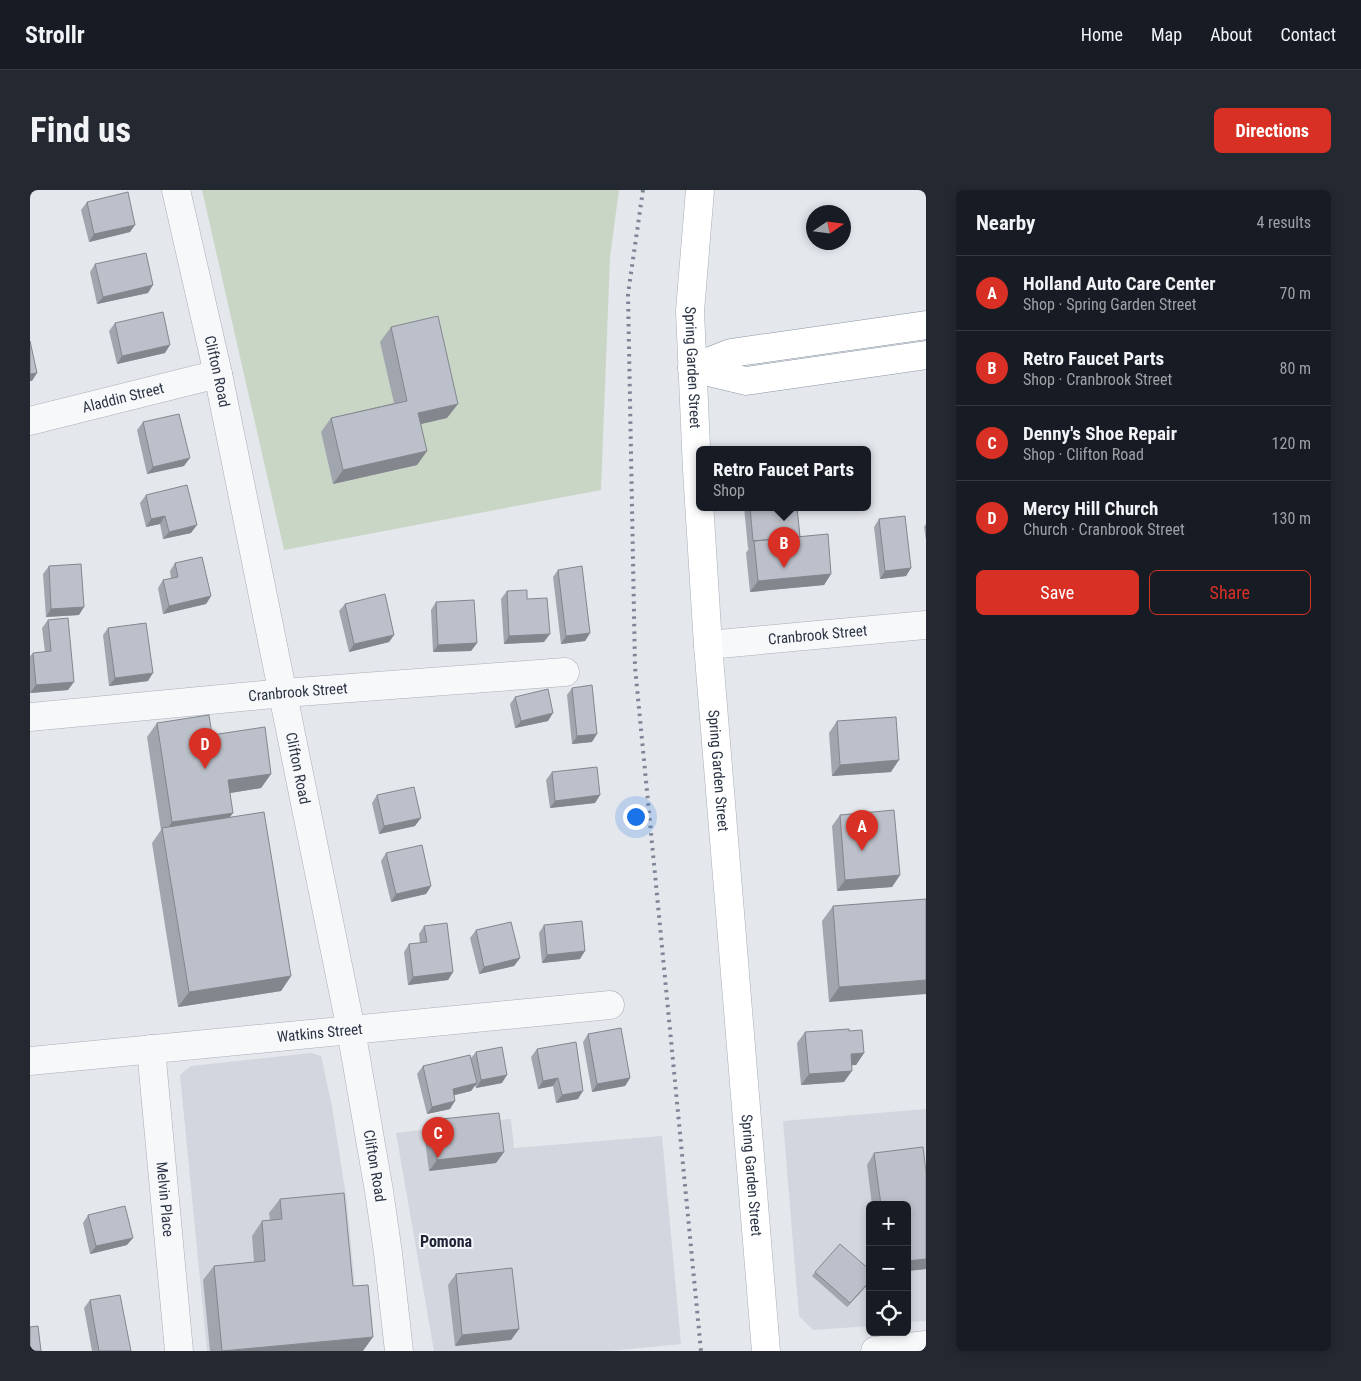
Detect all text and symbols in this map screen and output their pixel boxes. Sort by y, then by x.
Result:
text: Strollr [25,21,85,49]
text: Home [1081,24,1123,45]
text: Map [1151,24,1182,45]
text: About [1210,24,1252,45]
text: Contact [1280,24,1336,45]
button: Directions [1214,108,1331,153]
text: Find us [30,110,131,151]
north arrow [806,205,851,250]
text: Nearby [976,211,1035,235]
text: 4 results [1256,213,1311,232]
text: Holland Auto Care Center [1023,272,1216,295]
text: A [987,284,997,303]
text: 70 m [1279,284,1311,303]
text: Shop · Spring Garden Street [1023,295,1196,314]
street label: Spring Garden Street [681,306,704,429]
street label: Clifton Road [201,334,234,409]
text: Retro Faucet Parts [1023,347,1164,370]
text: B [988,359,996,378]
text: 80 m [1279,359,1311,378]
text: Shop · Cranbrook Street [1023,370,1172,389]
street label: Aladdin Street [80,379,166,417]
text: Denny's Shoe Repair [1023,422,1177,445]
text: C [987,434,997,453]
text: 120 m [1272,434,1311,453]
text: Shop · Clifton Road [1023,445,1144,464]
popup [696,446,871,511]
text: Retro Faucet Parts [713,458,854,481]
text: Shop [713,481,745,500]
text: Mercy Hill Church [1023,497,1158,520]
text: D [987,509,997,528]
text: 130 m [1272,509,1311,528]
text: Church · Cranbrook Street [1023,520,1185,539]
pin: B [768,527,800,568]
button: Save [976,570,1139,615]
button: Share [1149,570,1311,615]
street label: Cranbrook Street [767,621,868,648]
street label: Cranbrook Street [247,679,348,705]
street label: Spring Garden Street [704,709,732,832]
pin: D [189,728,221,769]
street label: Clifton Road [282,731,314,806]
your location [623,804,649,830]
pin: A [846,810,878,851]
street label: Watkins Street [276,1020,363,1046]
street label: Spring Garden Street [738,1114,766,1237]
pin: C [422,1117,454,1158]
street label: Clifton Road [360,1128,389,1203]
street label: Melvin Place [153,1161,177,1238]
map controls [866,1201,911,1336]
button: + [866,1201,911,1246]
district label: Pomona [420,1232,473,1251]
button: − [866,1246,911,1291]
button: locate [866,1291,911,1336]

